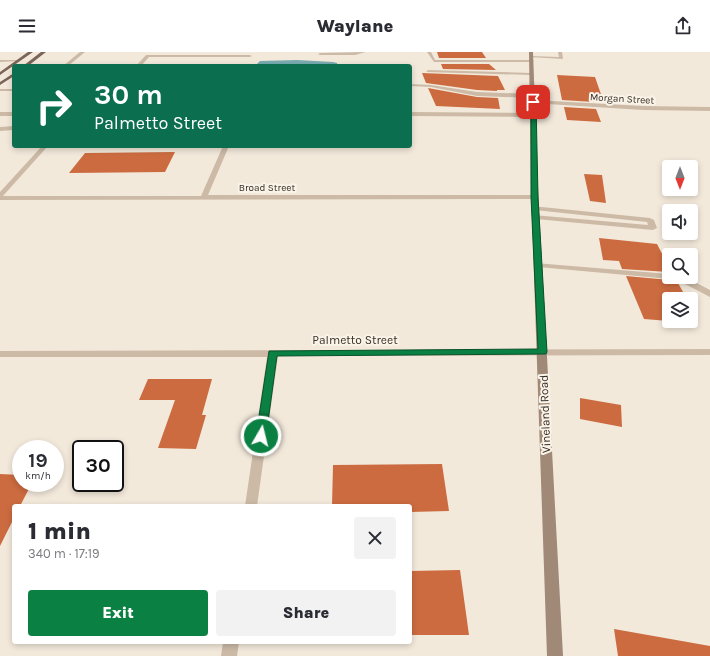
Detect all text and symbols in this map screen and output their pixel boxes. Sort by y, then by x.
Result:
icon: menu [16,15,38,37]
text: Waylane [317,15,393,37]
icon: share [672,15,694,37]
text: 30 m [94,78,163,111]
icon: right [28,80,80,132]
pin [516,85,550,119]
icon: arrive [522,91,544,113]
street label: Morgan Street [589,91,655,107]
text: Palmetto Street [94,112,222,134]
north arrow [662,160,698,196]
map controls [662,160,698,328]
street label: Broad Street [239,182,296,194]
button: sound [662,204,698,240]
button: search [662,248,698,284]
button: layers [662,292,698,328]
street label: Palmetto Street [312,333,398,347]
street label: Vineland Road [537,375,553,453]
position arrow [240,415,282,457]
speed limit sign: 30 [72,440,124,492]
text: 19 [28,449,48,472]
text: km/h [25,470,51,482]
text: 1 min [28,517,91,545]
button: close [354,517,396,559]
text: 340 m · 17:19 [28,546,100,561]
button: Exit [28,590,208,636]
button: Share [216,590,396,636]

